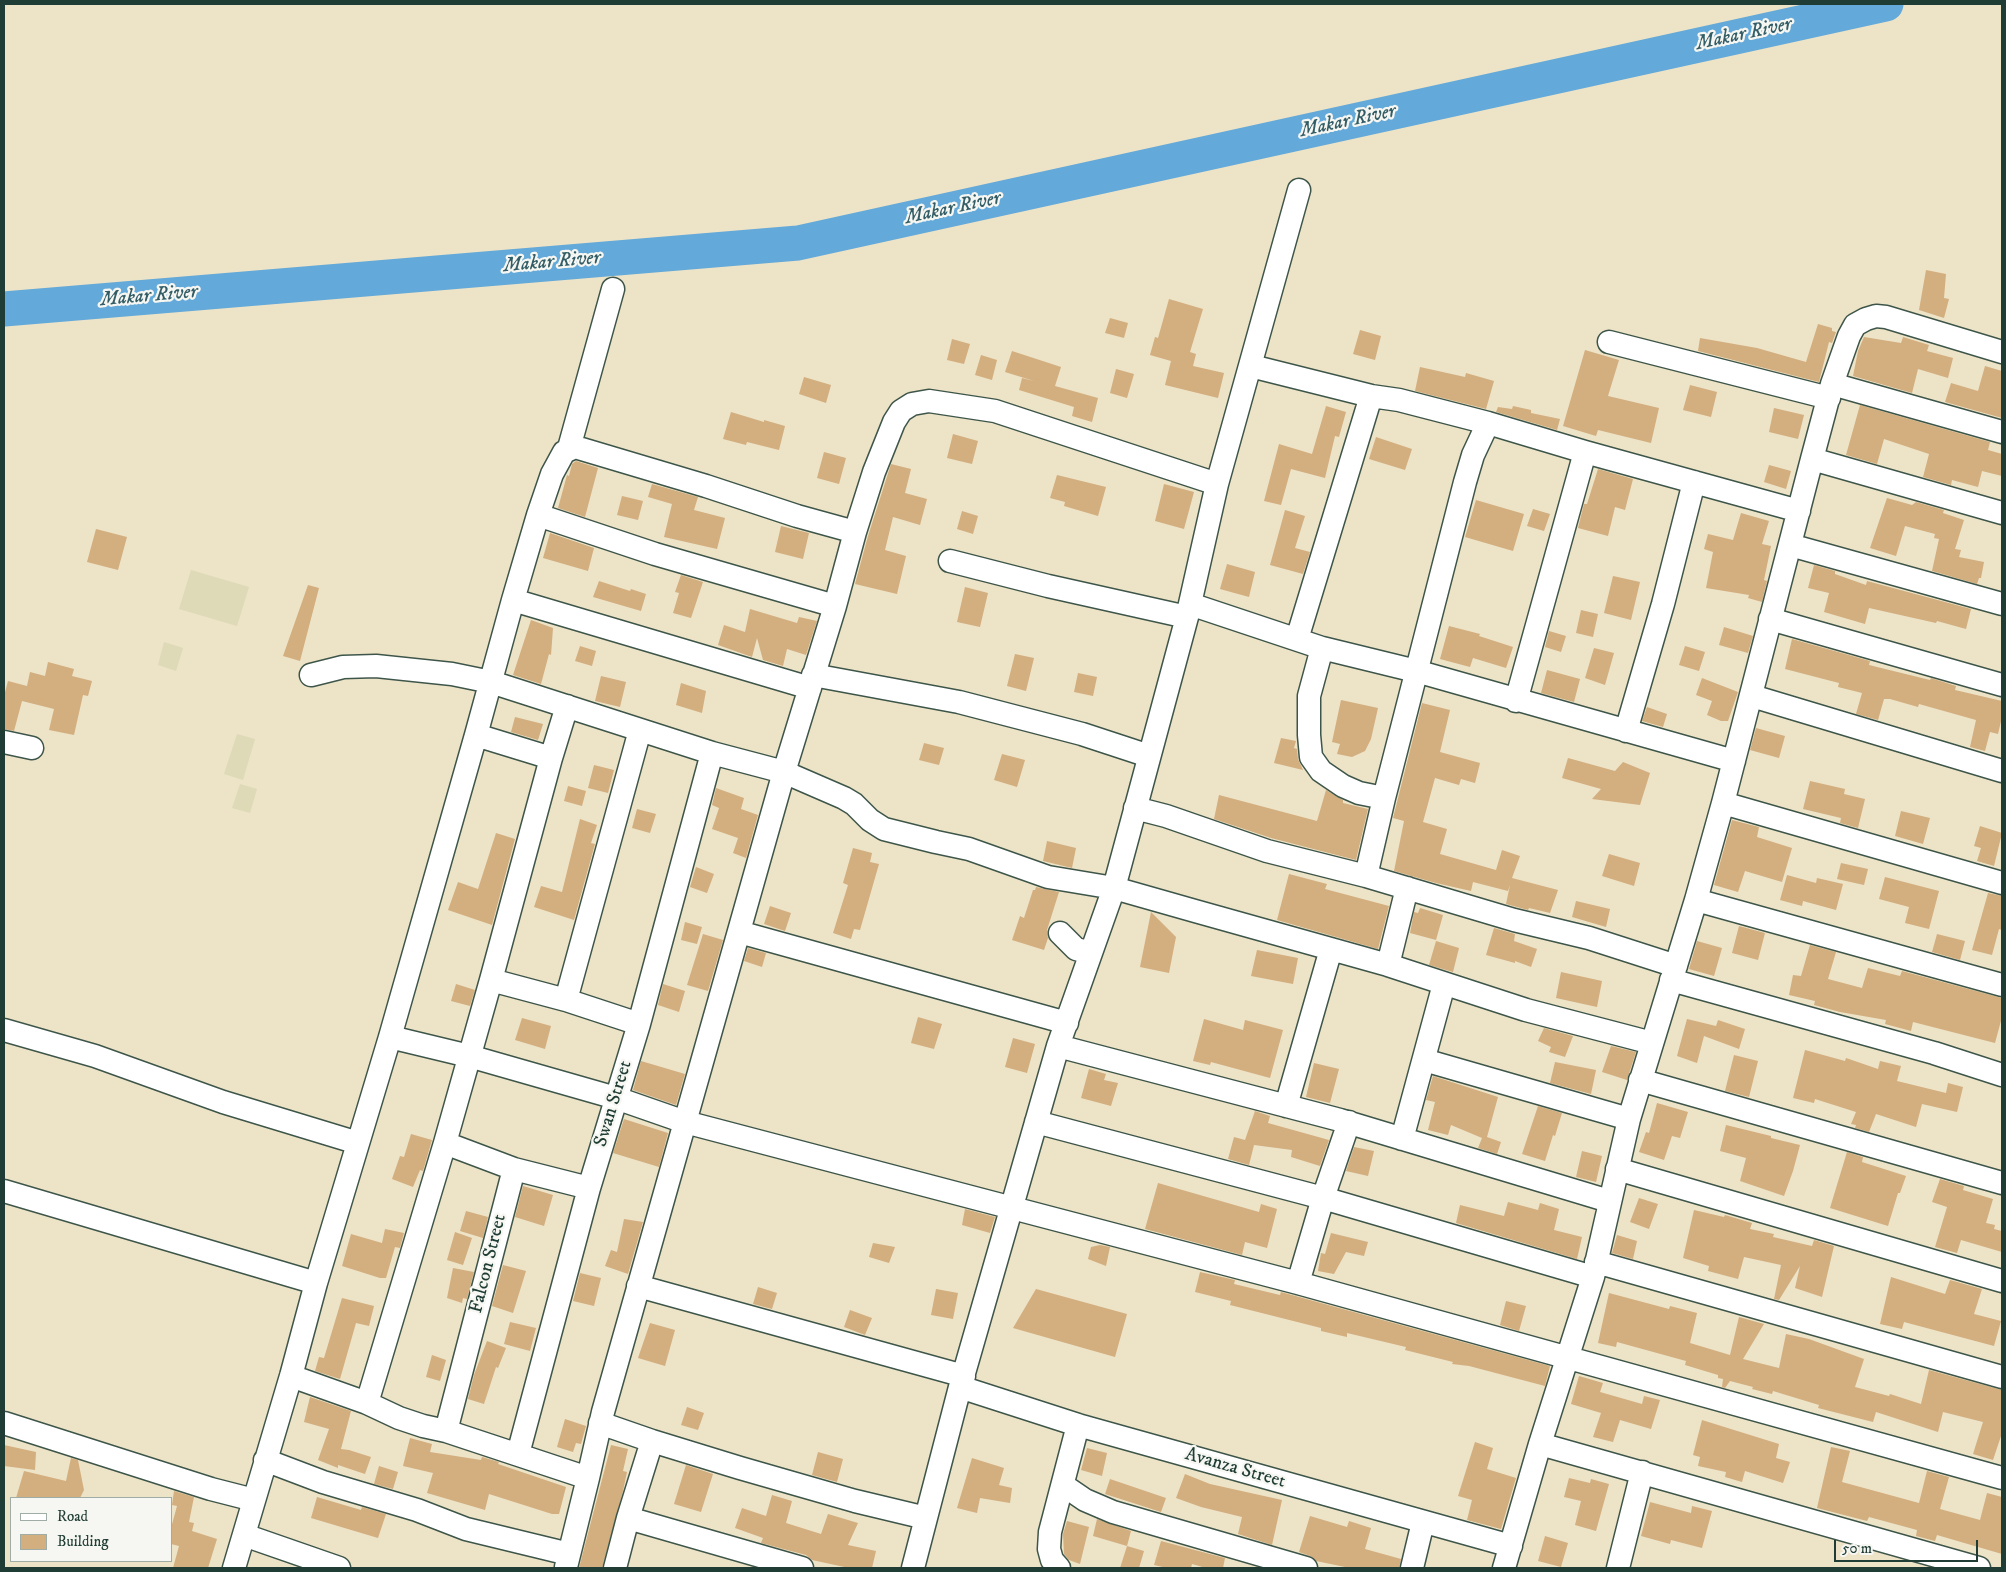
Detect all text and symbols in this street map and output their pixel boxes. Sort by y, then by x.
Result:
water label: Makar River [1694,13,1794,57]
water label: Makar River [1298,100,1398,144]
water label: Makar River [903,187,1003,231]
water label: Makar River [503,247,601,279]
water label: Makar River [100,281,198,313]
street label: Swan Street [590,1058,638,1150]
street label: Falcon Street [466,1212,512,1316]
street label: Avanza Street [1182,1444,1288,1494]
legend [10,1497,172,1562]
text: Road [57,1507,88,1526]
scale bar [1836,1530,1980,1562]
text: Building [57,1532,109,1551]
text: 50 m [1842,1539,1872,1558]

